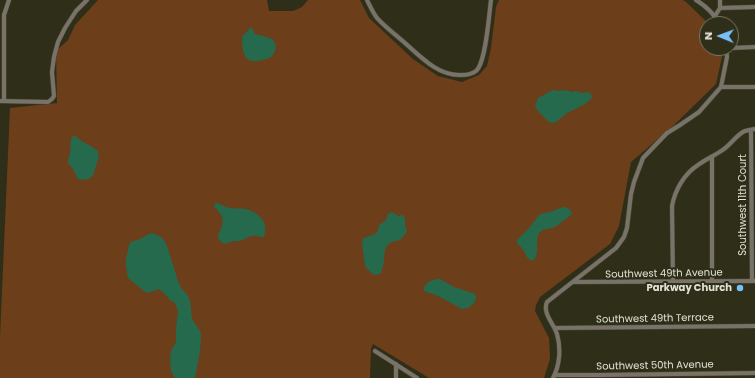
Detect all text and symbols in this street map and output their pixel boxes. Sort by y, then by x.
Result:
north arrow [699,16,739,56]
text: N [700,32,716,40]
street label: Southwest 11th Court [737,154,749,256]
street label: Southwest 49th Avenue [605,267,723,281]
place label: Parkway Church [646,282,732,294]
marker: Parkway Church [735,283,745,293]
street label: Southwest 49th Terrace [596,312,714,326]
street label: Southwest 50th Avenue [596,359,714,373]

